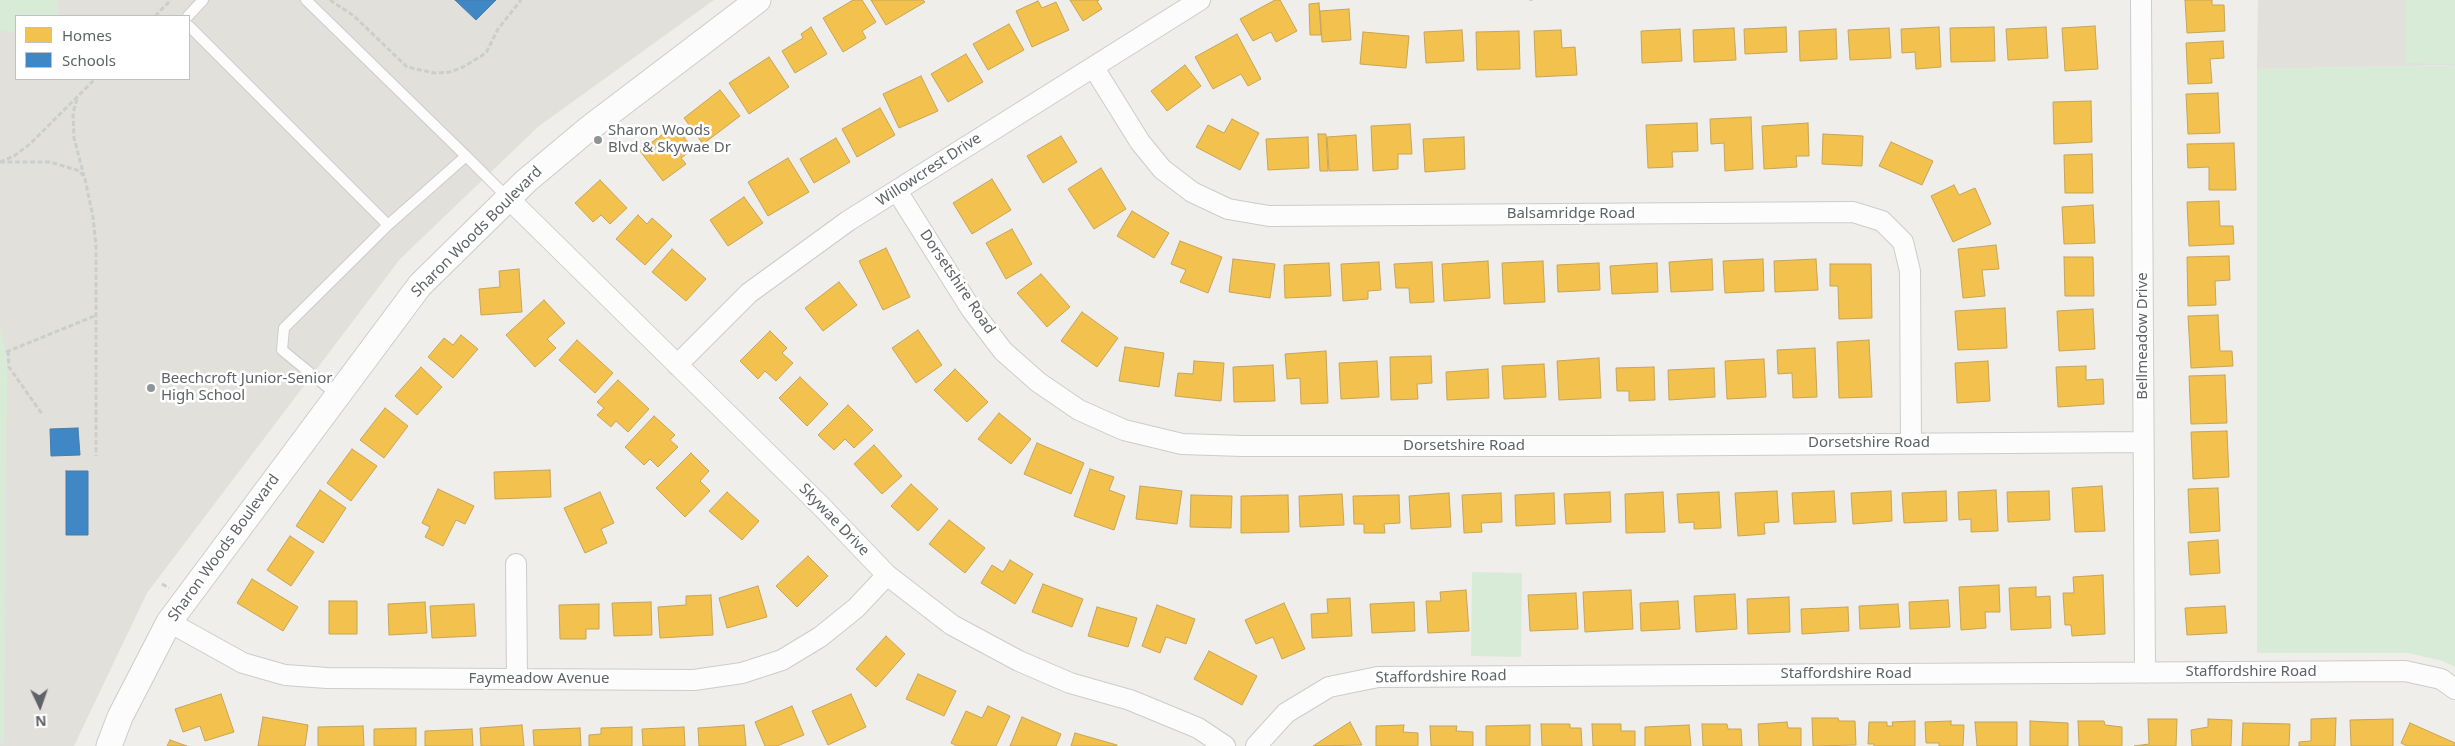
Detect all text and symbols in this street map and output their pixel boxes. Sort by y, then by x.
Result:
legend [15,15,190,80]
text: Homes [62,25,112,45]
text: Schools [62,50,116,70]
place label: Sharon Woods Blvd & Skywae Dr [608,122,731,157]
street label: Willowcrest Drive [873,129,985,211]
marker: Sharon Woods Blvd & Skywae Dr [592,134,604,146]
street label: Sharon Woods Boulevard [408,163,546,301]
street label: Balsamridge Road [1507,205,1635,223]
street label: Dorsetshire Road [915,226,999,338]
street label: Bellmeadow Drive [2134,272,2152,400]
place label: Beechcroft Junior-Senior High School [161,370,332,405]
marker: Beechcroft Junior-Senior High School [145,382,157,394]
street label: Dorsetshire Road [1808,434,1930,452]
street label: Dorsetshire Road [1403,437,1525,455]
street label: Sharon Woods Boulevard [165,471,283,625]
street label: Skywae Drive [795,480,873,560]
street label: Staffordshire Road [2185,663,2317,681]
street label: Staffordshire Road [1780,665,1912,683]
street label: Staffordshire Road [1375,667,1507,687]
street label: Faymeadow Avenue [468,670,610,688]
north arrow [15,681,65,731]
text: N [35,712,47,731]

